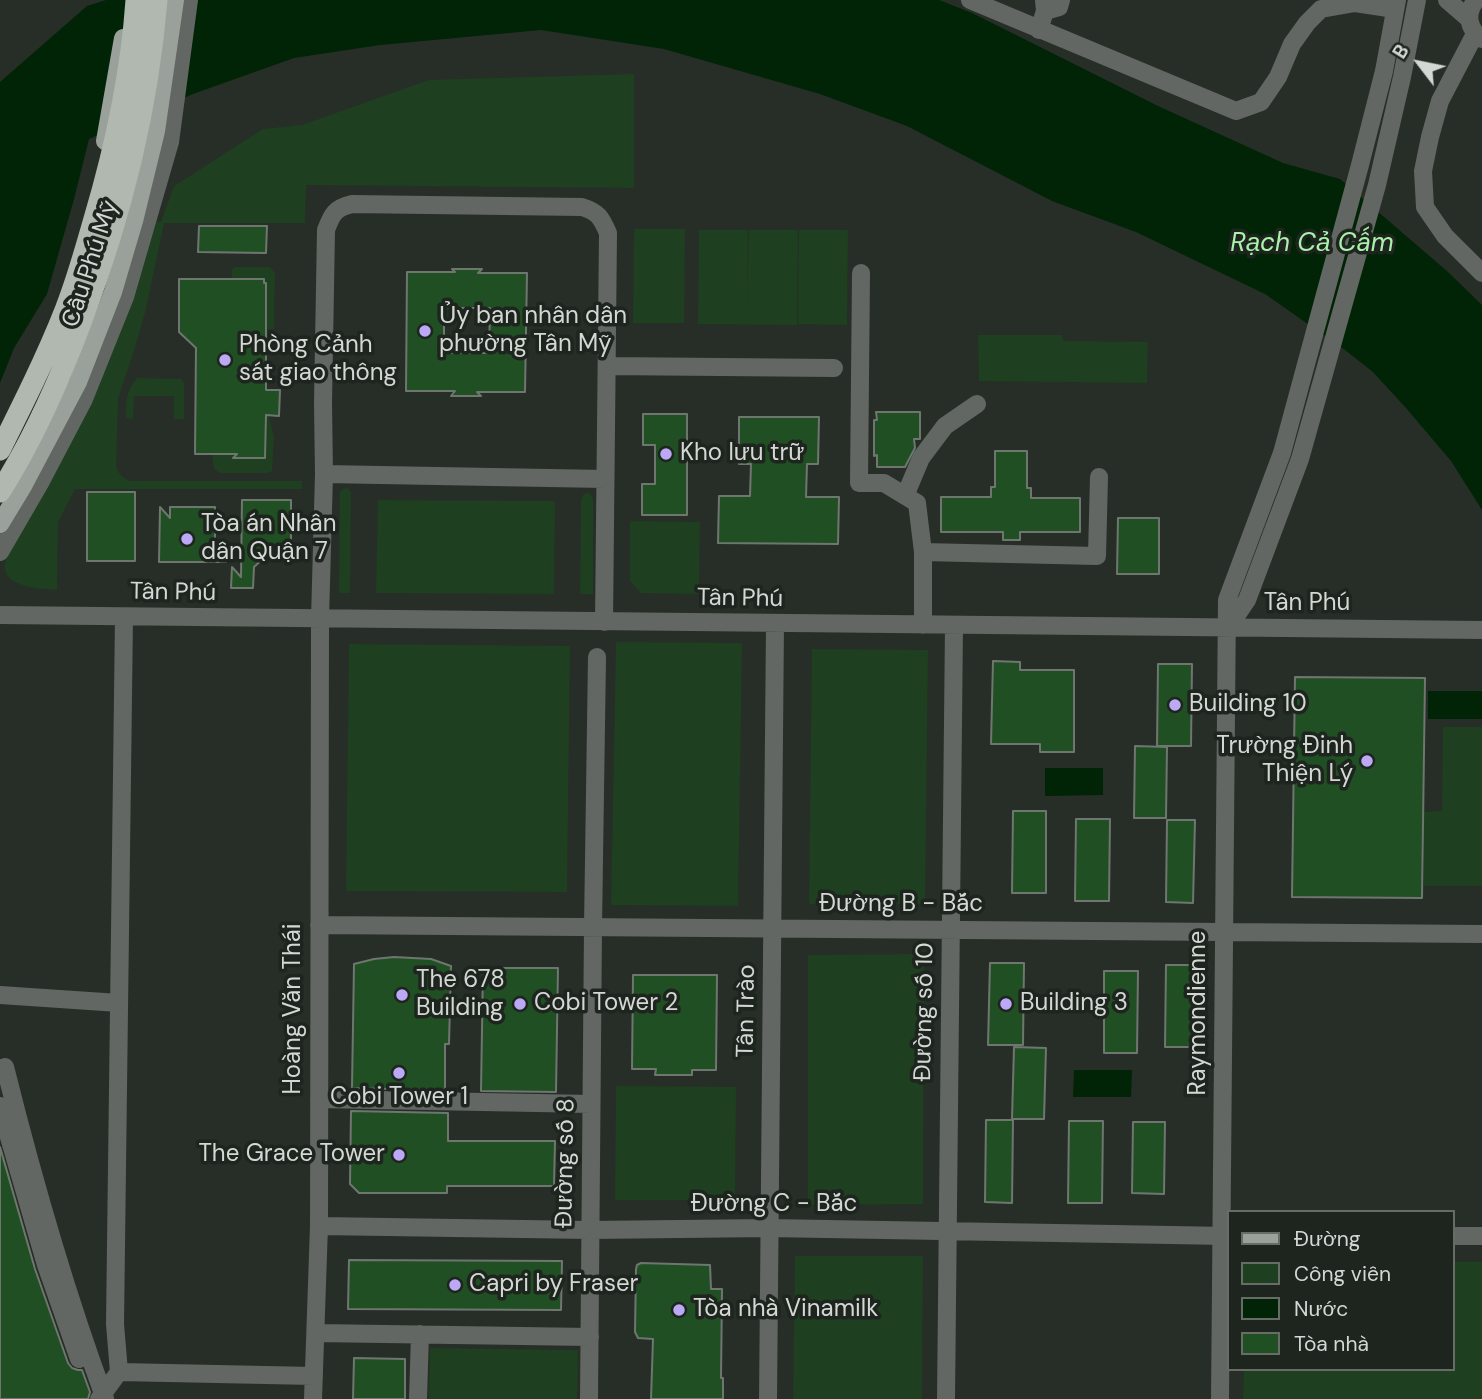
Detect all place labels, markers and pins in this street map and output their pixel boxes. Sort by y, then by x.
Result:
place label: Ủy ban nhân dân phường Tân Mỹ [439,303,627,359]
marker: Ủy ban nhân dân phường Tân Mỹ [417,323,433,339]
place label: Phòng Cảnh sát giao thông [239,332,397,388]
marker: Phòng Cảnh sát giao thông [217,352,233,368]
place label: Kho lưu trữ [680,440,804,468]
marker: Kho lưu trữ [658,446,674,462]
place label: Tòa án Nhân dân Quận 7 [201,511,336,567]
marker: Tòa án Nhân dân Quận 7 [179,531,195,547]
place label: Building 10 [1189,691,1307,719]
marker: Building 10 [1167,697,1183,713]
place label: Trường Đinh Thiện Lý [1216,733,1353,789]
marker: Trường Đinh Thiện Lý [1359,753,1375,769]
place label: The 678 Building [416,967,505,1023]
marker: The 678 Building [394,987,410,1003]
place label: Cobi Tower 2 [534,990,678,1018]
place label: Building 3 [1020,990,1128,1018]
marker: Cobi Tower 2 [512,996,528,1012]
marker: Building 3 [998,996,1014,1012]
marker: Cobi Tower 1 [391,1065,407,1081]
place label: Cobi Tower 1 [330,1084,468,1112]
place label: The Grace Tower [198,1141,385,1169]
marker: The Grace Tower [391,1147,407,1163]
place label: Capri by Fraser [469,1271,638,1299]
marker: Capri by Fraser [447,1277,463,1293]
place label: Tòa nhà Vinamilk [693,1296,878,1324]
marker: Tòa nhà Vinamilk [671,1302,687,1318]

